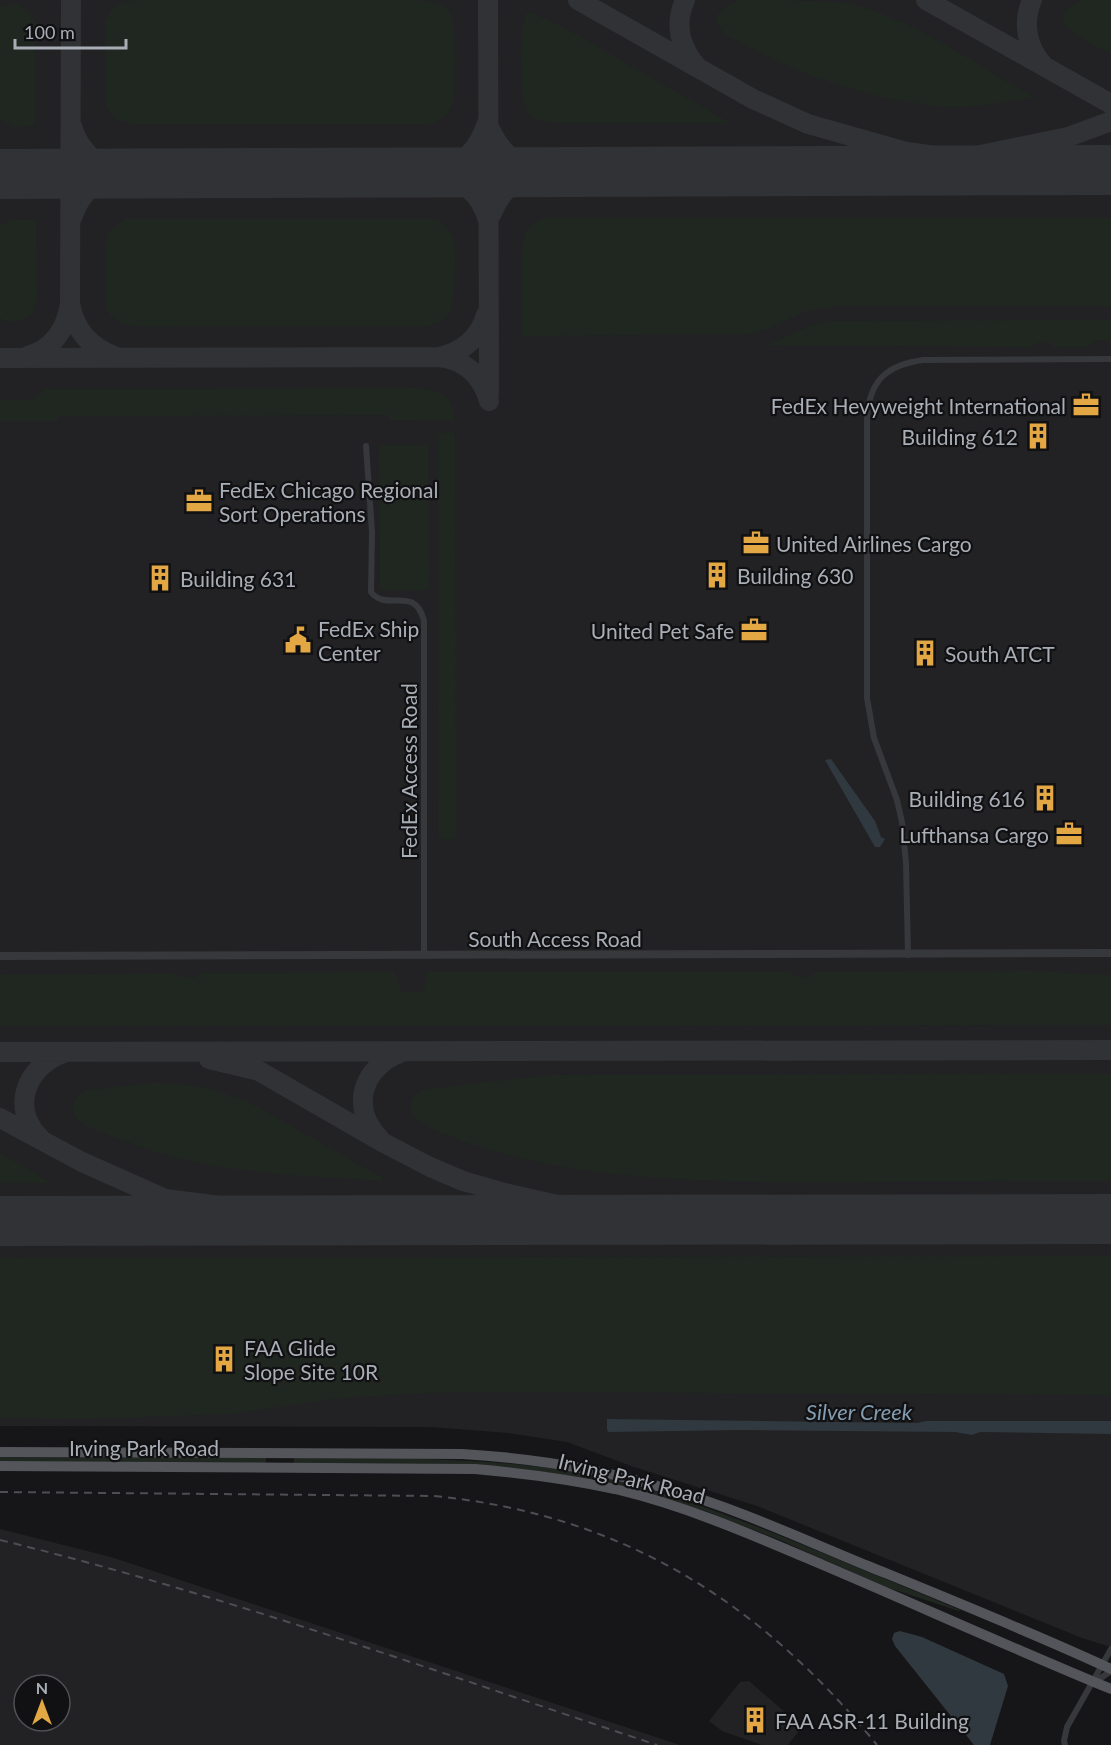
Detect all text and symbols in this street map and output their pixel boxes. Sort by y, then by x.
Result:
scale bar [15,12,126,50]
text: 100 m [24,21,75,43]
office icon: FedEx Hevyweight International [1071,390,1101,420]
place label: FedEx Hevyweight International [771,393,1066,418]
building icon: Building 612 [1023,421,1053,451]
place label: Building 612 [902,424,1018,449]
place label: FedEx Chicago Regional Sort Operations [219,477,438,526]
office icon: FedEx Chicago Regional Sort Operations [184,486,214,516]
office icon: United Airlines Cargo [741,528,771,558]
place label: United Airlines Cargo [776,531,972,556]
building icon: Building 630 [702,560,732,590]
building icon: Building 631 [145,563,175,593]
place label: Building 630 [737,563,853,588]
place label: Building 631 [180,566,296,591]
office icon: United Pet Safe [739,615,769,645]
place label: FedEx Ship Center [318,616,419,665]
place label: United Pet Safe [591,618,734,643]
public building icon: FedEx Ship Center [283,625,313,655]
building icon: South ATCT [910,638,940,668]
place label: South ATCT [945,641,1055,666]
street label: FedEx Access Road [396,683,421,859]
building icon: Building 616 [1030,783,1060,813]
place label: Building 616 [909,786,1025,811]
office icon: Lufthansa Cargo [1054,819,1084,849]
place label: Lufthansa Cargo [899,822,1049,847]
street label: South Access Road [468,926,642,951]
place label: FAA Glide Slope Site 10R [244,1335,379,1384]
building icon: FAA Glide Slope Site 10R [209,1344,239,1374]
water label: Silver Creek [806,1398,913,1425]
street label: Irving Park Road [69,1435,219,1460]
street label: Irving Park Road [556,1448,708,1508]
north arrow [12,1673,72,1733]
text: N [36,1678,48,1697]
building icon: FAA ASR-11 Building [740,1705,770,1735]
place label: FAA ASR-11 Building [775,1708,969,1733]

